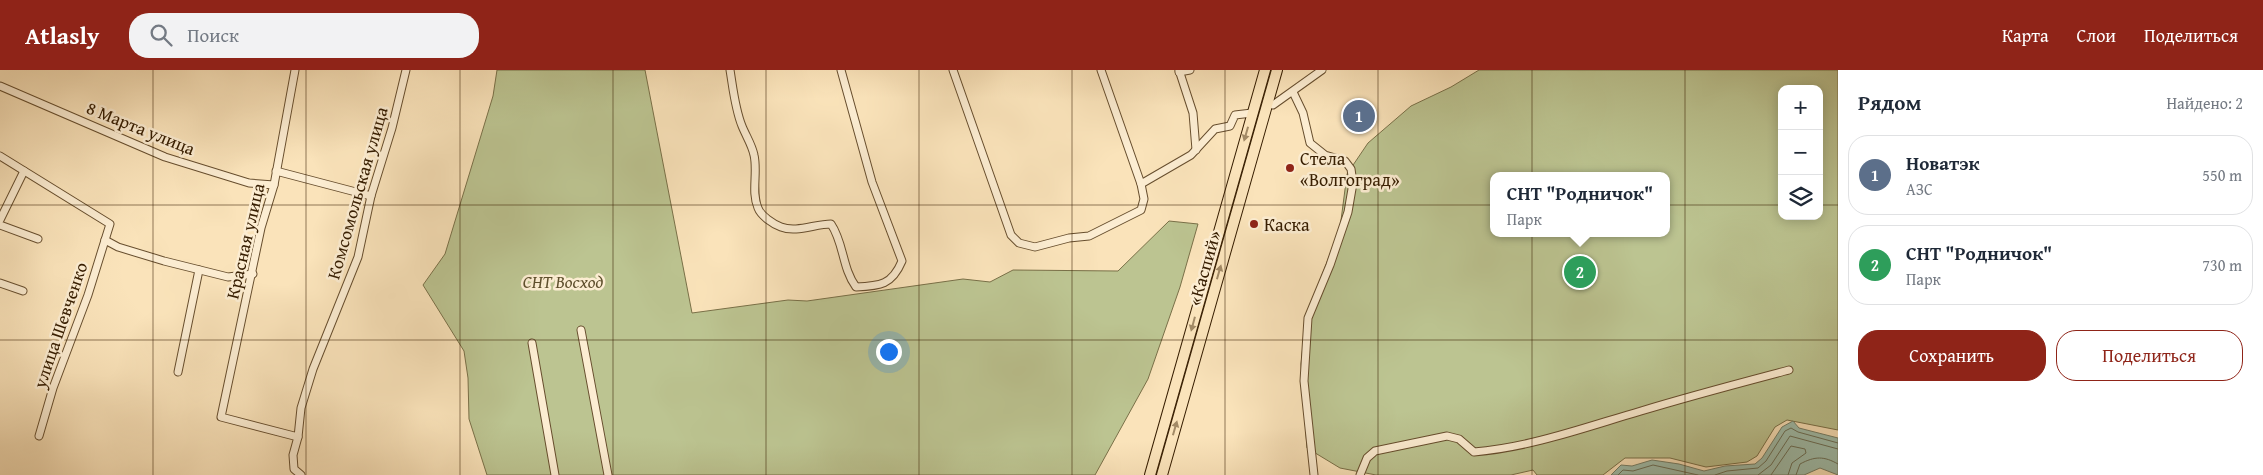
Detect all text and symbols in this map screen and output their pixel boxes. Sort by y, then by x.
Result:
search box [129,13,479,58]
text: Atlasly [25,18,99,53]
icon: search [147,21,175,49]
text: Поиск [187,21,239,49]
text: Карта [2002,22,2049,49]
text: Слои [2077,22,2116,49]
text: Поделиться [2144,22,2238,49]
map controls [1778,85,1823,220]
button: + [1778,85,1823,130]
text: Рядом [1858,87,1921,118]
text: Найдено: 2 [2166,91,2243,115]
street label: 8 Марта улица [83,94,200,162]
pin: 1 [1343,97,1375,135]
street label: Комсомольская улица [319,103,395,282]
one-way arrow [1242,126,1250,141]
button: − [1778,130,1823,175]
place label: Стела «Волгоград» [1300,145,1400,193]
text: Новатэк [1906,149,1979,177]
marker: Стела «Волгоград» [1284,162,1296,174]
text: 1 [1871,163,1879,187]
text: 550 m [2202,163,2242,187]
popup [1490,172,1670,237]
button: layers [1778,175,1823,220]
text: АЗС [1906,177,1933,201]
text: СНТ "Родничок" [1507,179,1653,207]
street label: Красная улица [219,180,272,302]
text: Парк [1507,207,1542,231]
place label: Каска [1264,211,1310,238]
marker: Каска [1248,218,1260,230]
street label: «Каспий» [1180,227,1228,309]
text: СНТ "Родничок" [1906,239,2052,267]
pin: 2 [1564,253,1596,291]
text: 2 [1871,253,1879,277]
text: 730 m [2202,253,2242,277]
street label: улица Шевченко [25,258,94,393]
one-way arrow [1216,264,1224,279]
text: Парк [1906,267,1941,291]
park label: СНТ Восход [523,268,603,295]
one-way arrow [1188,316,1196,331]
button: Сохранить [1858,330,2046,381]
button: Поделиться [2056,330,2243,381]
your location [876,339,902,365]
one-way arrow [1172,421,1180,436]

